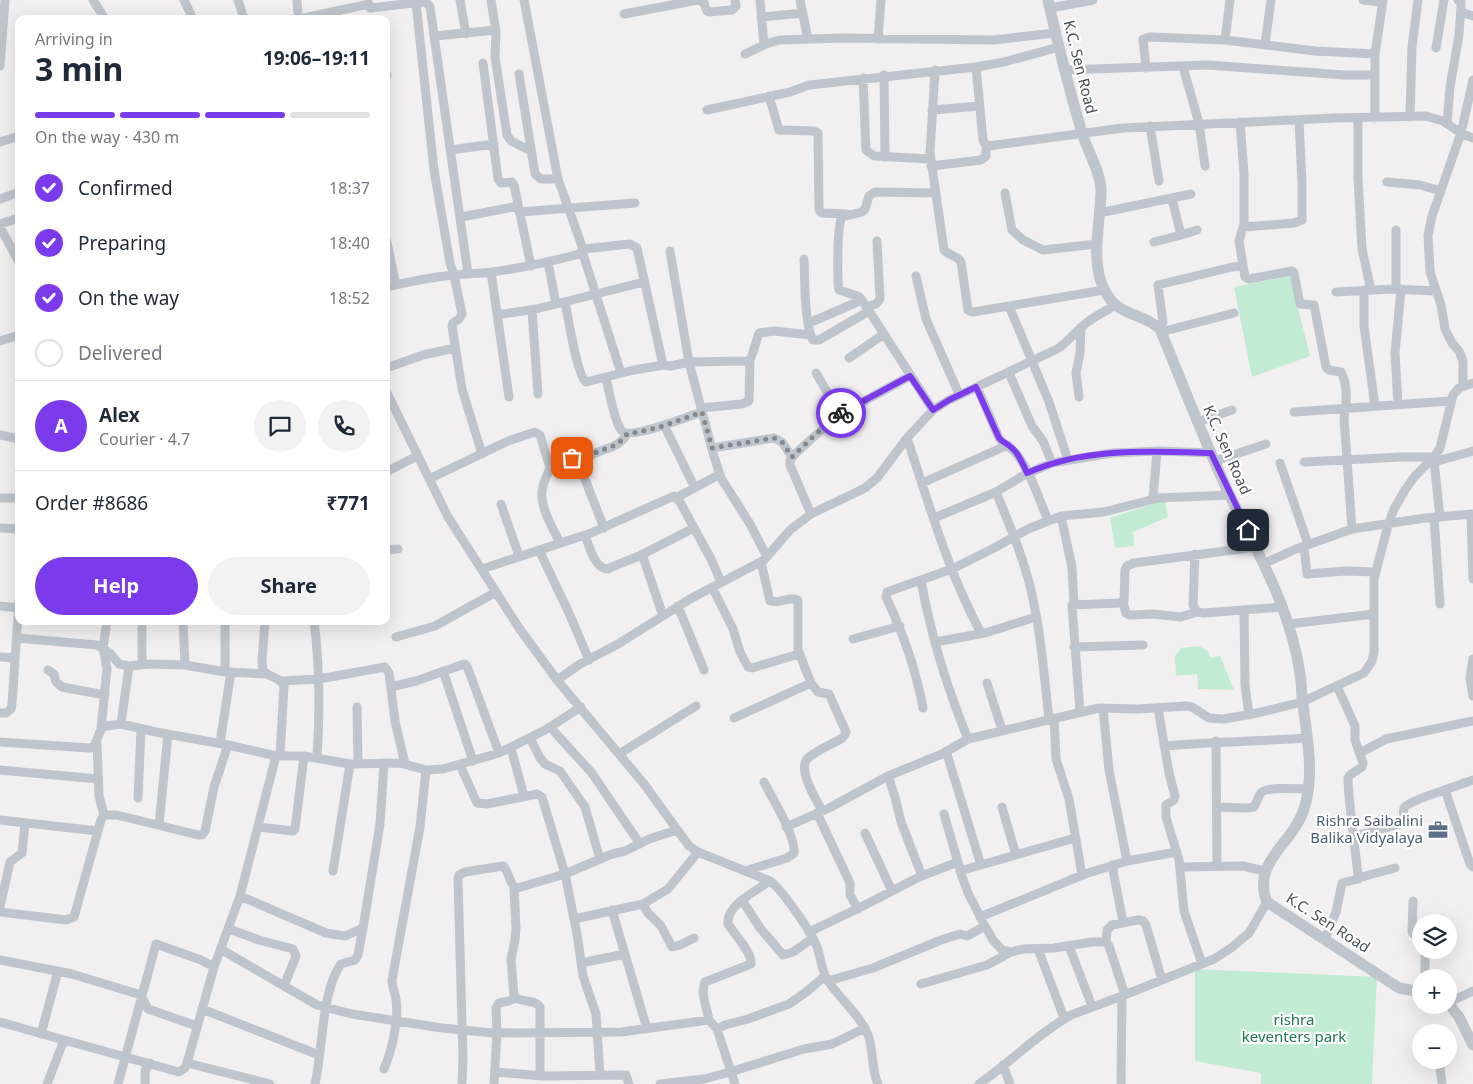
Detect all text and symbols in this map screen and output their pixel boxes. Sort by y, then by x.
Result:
street label: K.C. Sen Road [1060,18,1102,116]
text: Arriving in [35,28,113,50]
text: 19:06–19:11 [263,45,370,71]
text: 3 min [35,47,123,90]
text: On the way · 430 m [35,126,179,148]
icon: check [35,174,63,202]
text: Confirmed [78,175,173,201]
text: 18:37 [329,177,370,199]
icon: check [35,229,63,257]
text: Preparing [78,230,166,256]
text: 18:40 [329,232,370,254]
icon: check [35,284,63,312]
text: On the way [78,285,179,311]
text: 18:52 [329,287,370,309]
text: Delivered [78,340,163,366]
courier [816,388,866,438]
icon: bike [827,399,855,427]
button: chat [254,400,306,452]
button: phone [318,400,370,452]
text: Alex [99,402,140,428]
street label: K.C. Sen Road [1199,402,1257,497]
text: A [54,413,68,439]
text: Courier · 4.7 [99,428,190,450]
pin [551,437,593,479]
icon: bag [558,444,586,472]
text: Order #8686 [35,490,148,516]
text: ₹771 [327,490,370,516]
pin [1227,509,1269,551]
icon: home [1234,516,1262,544]
button: Help [35,557,198,615]
button: Share [208,557,370,615]
place label: Rishra Saibalini Balika Vidyalaya [1310,810,1423,847]
office icon: Rishra Saibalini Balika Vidyalaya [1427,819,1449,841]
street label: K.C. Sen Road [1283,888,1374,957]
map controls [1412,914,1457,1069]
button: layers [1412,914,1457,959]
button: + [1412,969,1457,1014]
park label: rishra keventers park [1242,1009,1346,1046]
button: − [1412,1024,1457,1069]

